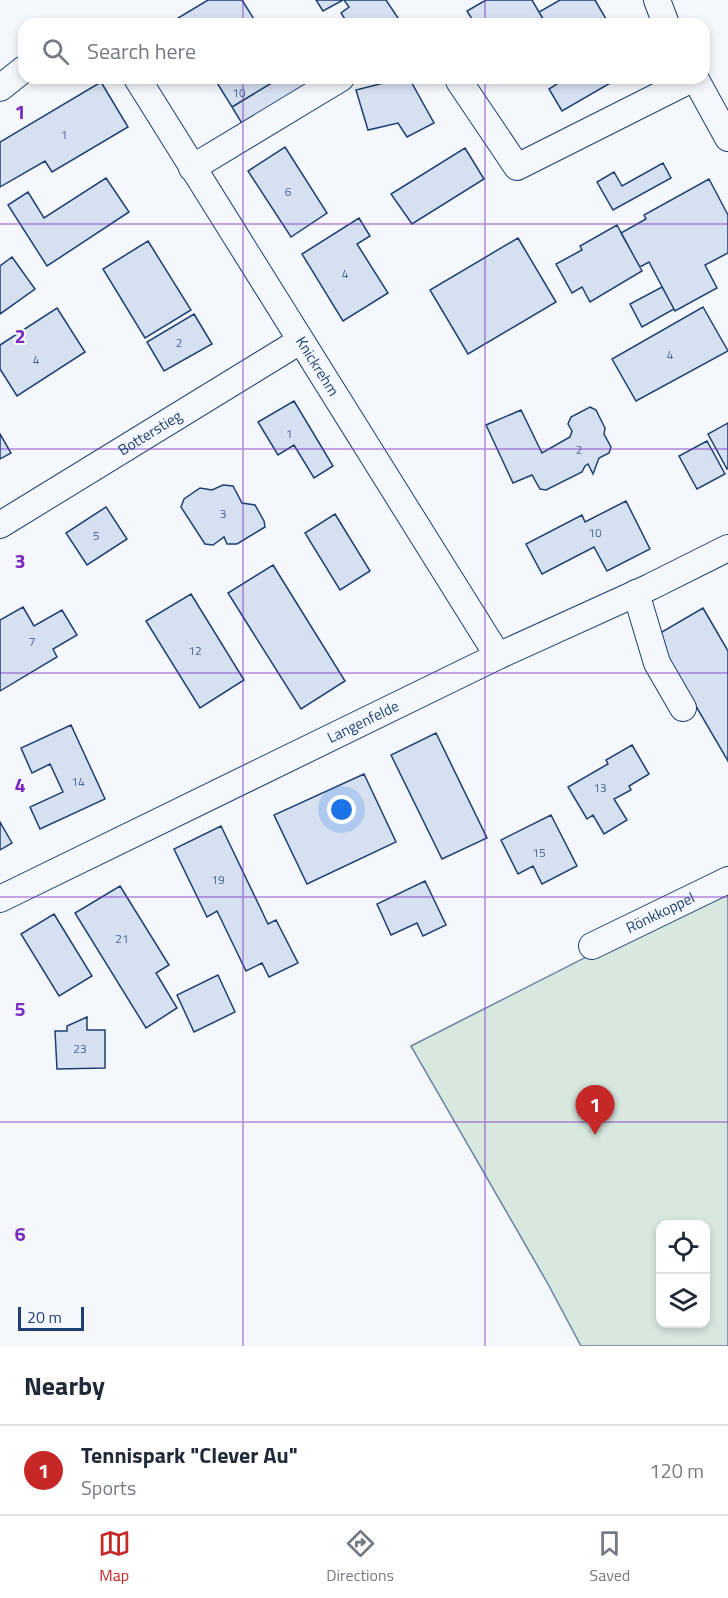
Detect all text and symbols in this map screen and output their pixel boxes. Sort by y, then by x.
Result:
search box [18,18,710,84]
text: Search here [87,34,196,68]
icon: search [39,35,72,68]
house number: 10 [232,83,246,102]
text: 1 [14,96,26,127]
house number: 1 [61,125,67,144]
house number: 6 [285,182,292,201]
house number: 4 [342,264,349,283]
text: 2 [14,320,26,351]
street label: Knickrehm [290,332,345,401]
house number: 2 [176,333,182,352]
house number: 4 [667,345,674,364]
house number: 4 [33,350,40,369]
street label: Botterstieg [113,404,186,461]
house number: 1 [286,424,292,443]
house number: 2 [576,440,582,459]
house number: 3 [220,504,226,523]
house number: 10 [588,523,602,542]
house number: 5 [93,526,100,545]
text: 3 [14,545,26,576]
house number: 7 [29,632,35,651]
house number: 12 [188,641,202,660]
street label: Langenfelde [323,694,403,749]
text: 4 [14,769,26,800]
house number: 14 [71,772,85,791]
house number: 13 [593,778,607,797]
your location [327,795,356,824]
house number: 15 [532,843,546,862]
house number: 19 [211,870,225,889]
street label: Rönkkoppel [622,886,698,939]
house number: 21 [115,929,129,948]
text: 5 [14,993,26,1024]
house number: 23 [73,1039,87,1058]
pin: 1 [576,1086,614,1135]
text: 6 [14,1218,26,1249]
map controls [656,1220,710,1328]
button: locate [656,1220,710,1274]
button: layers [656,1274,710,1328]
scale bar [18,1304,84,1332]
text: 20 m [27,1305,62,1329]
text: Nearby [24,1366,105,1405]
text: Tennispark "Clever Au" [81,1438,298,1472]
text: 1 [38,1455,49,1486]
text: 120 m [649,1455,704,1486]
text: Sports [81,1472,136,1503]
tab: Map [98,1527,131,1587]
tab: Directions [326,1527,394,1587]
tab: Saved [590,1527,630,1587]

